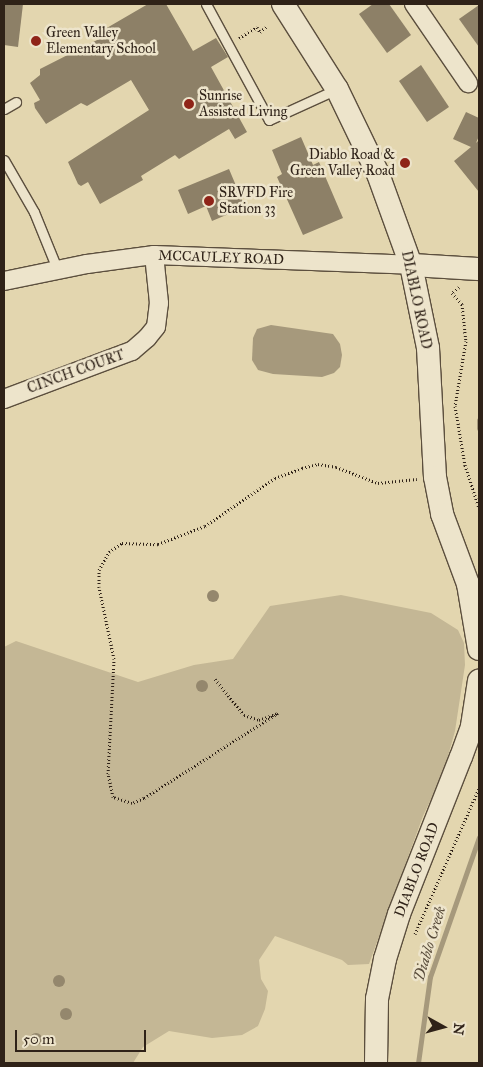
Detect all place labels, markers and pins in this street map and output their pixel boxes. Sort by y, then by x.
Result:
place label: Green Valley Elementary School [46,25,156,58]
marker: Green Valley Elementary School [30,35,42,47]
place label: Sunrise Assisted Living [199,88,287,120]
marker: Sunrise Assisted Living [183,98,195,110]
place label: Diablo Road & Green Valley Road [290,147,395,180]
marker: Diablo Road & Green Valley Road [399,157,411,169]
place label: SRVFD Fire Station 33 [219,185,293,218]
marker: SRVFD Fire Station 33 [203,195,215,207]

